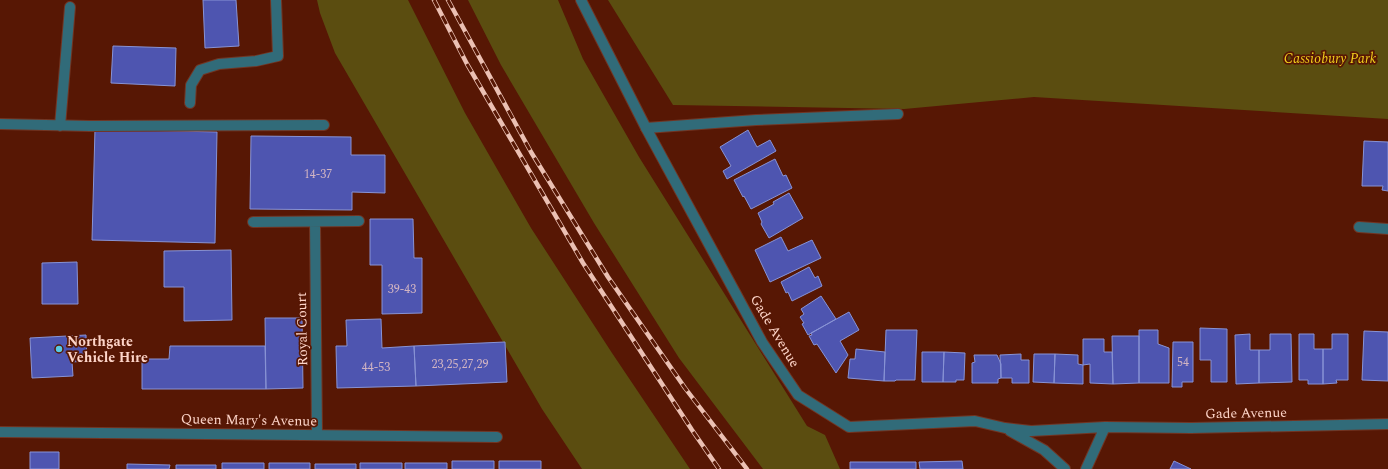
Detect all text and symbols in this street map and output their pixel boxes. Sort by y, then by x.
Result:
park label: Cassiobury Park [1284,48,1377,69]
house number: 14-37 [304,165,332,184]
house number: 39-43 [388,280,416,299]
street label: Gade Avenue [745,290,805,372]
street label: Royal Court [291,292,313,366]
place label: Northgate Vehicle Hire [67,331,148,368]
marker: Northgate Vehicle Hire [54,344,64,354]
house number: 54 [1177,353,1189,372]
house number: 23,25,27,29 [431,355,489,374]
house number: 44-53 [362,358,390,377]
street label: Gade Avenue [1205,402,1287,424]
street label: Queen Mary's Avenue [181,408,317,432]

